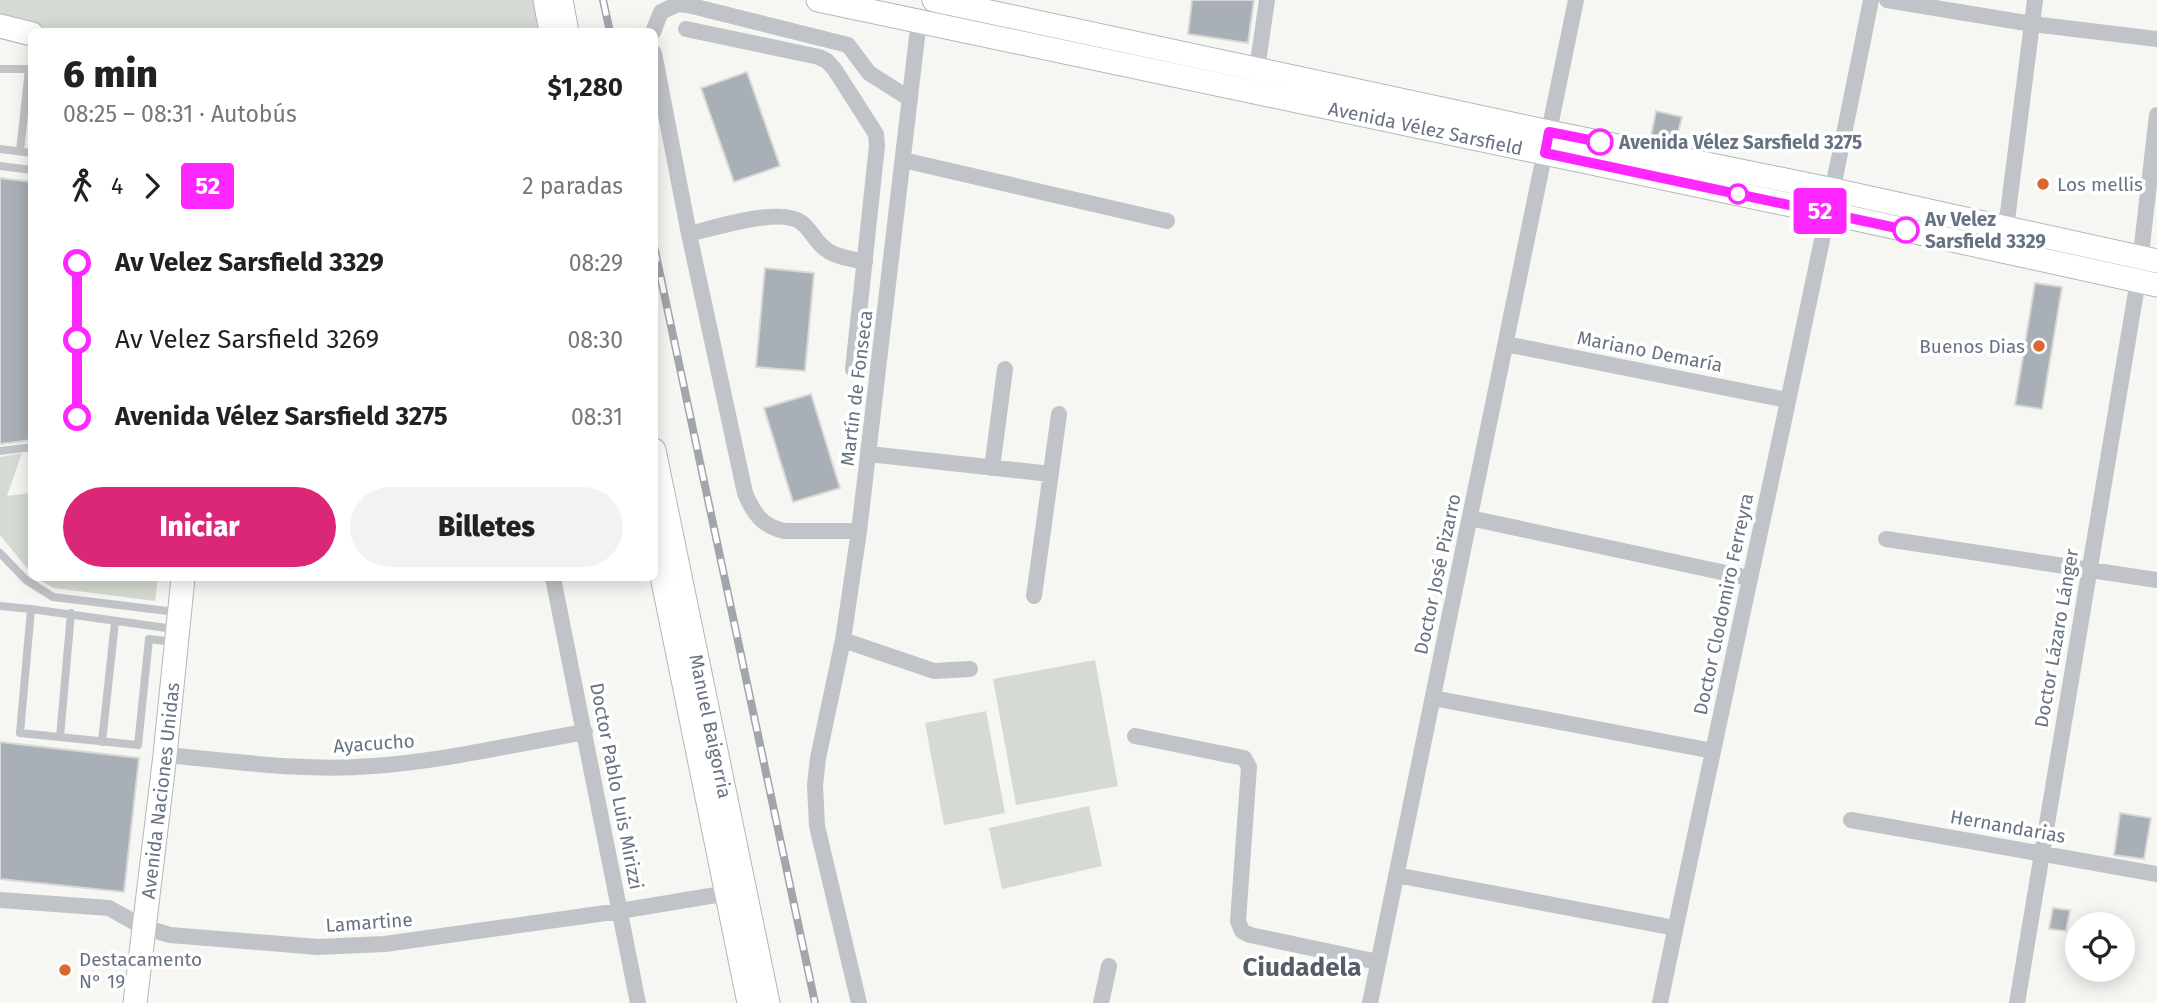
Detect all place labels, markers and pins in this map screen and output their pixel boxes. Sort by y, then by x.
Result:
marker: Avenida Vélez Sarsfield 3275 [1587,129,1613,155]
place label: Avenida Vélez Sarsfield 3275 [1618,131,1862,154]
place label: Los mellis [2057,173,2143,196]
marker: Los mellis [2035,176,2051,192]
unlabelled marker [1728,184,1748,204]
place label: Av Velez Sarsfield 3329 [1924,208,2046,253]
marker: Av Velez Sarsfield 3329 [1893,217,1919,243]
place label: Buenos Dias [1919,335,2025,358]
marker: Buenos Dias [2031,338,2047,354]
place label: Destacamento N° 19 [79,948,202,993]
marker: Destacamento N° 19 [57,962,73,978]

